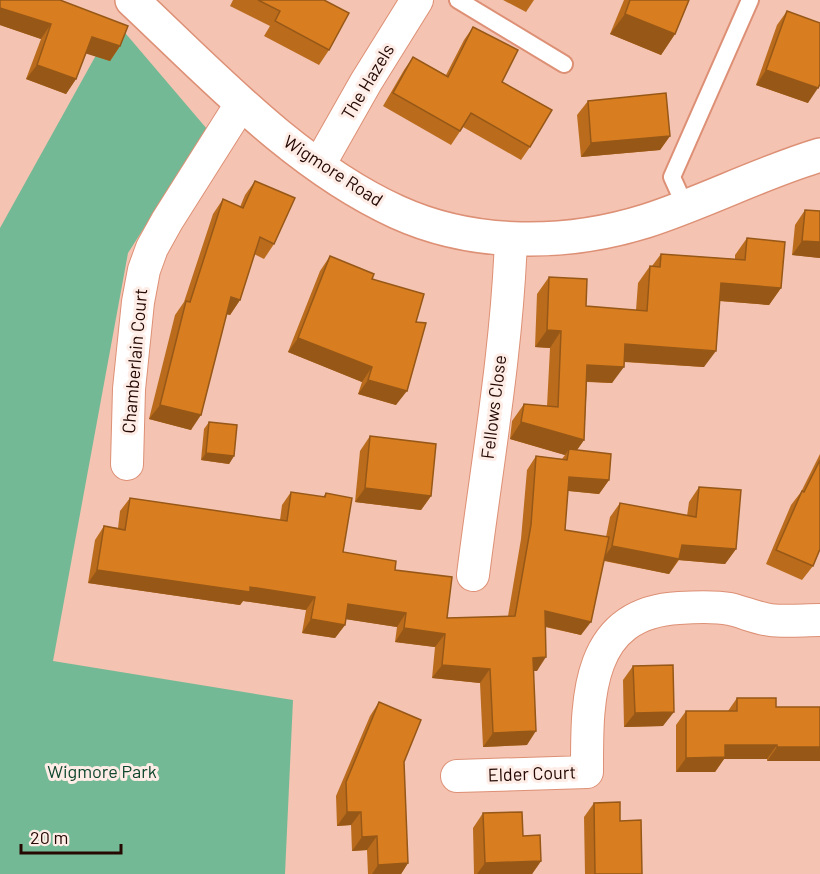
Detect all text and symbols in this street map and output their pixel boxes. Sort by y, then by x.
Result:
street label: The Hazels [336,40,398,123]
street label: Wigmore Road [280,130,387,210]
street label: Chamberlain Court [117,287,151,434]
street label: Fellows Close [476,354,510,460]
park label: Wigmore Park [47,760,157,782]
street label: Elder Court [487,760,576,786]
scale bar [21,817,122,855]
text: 20 m [30,826,68,848]

